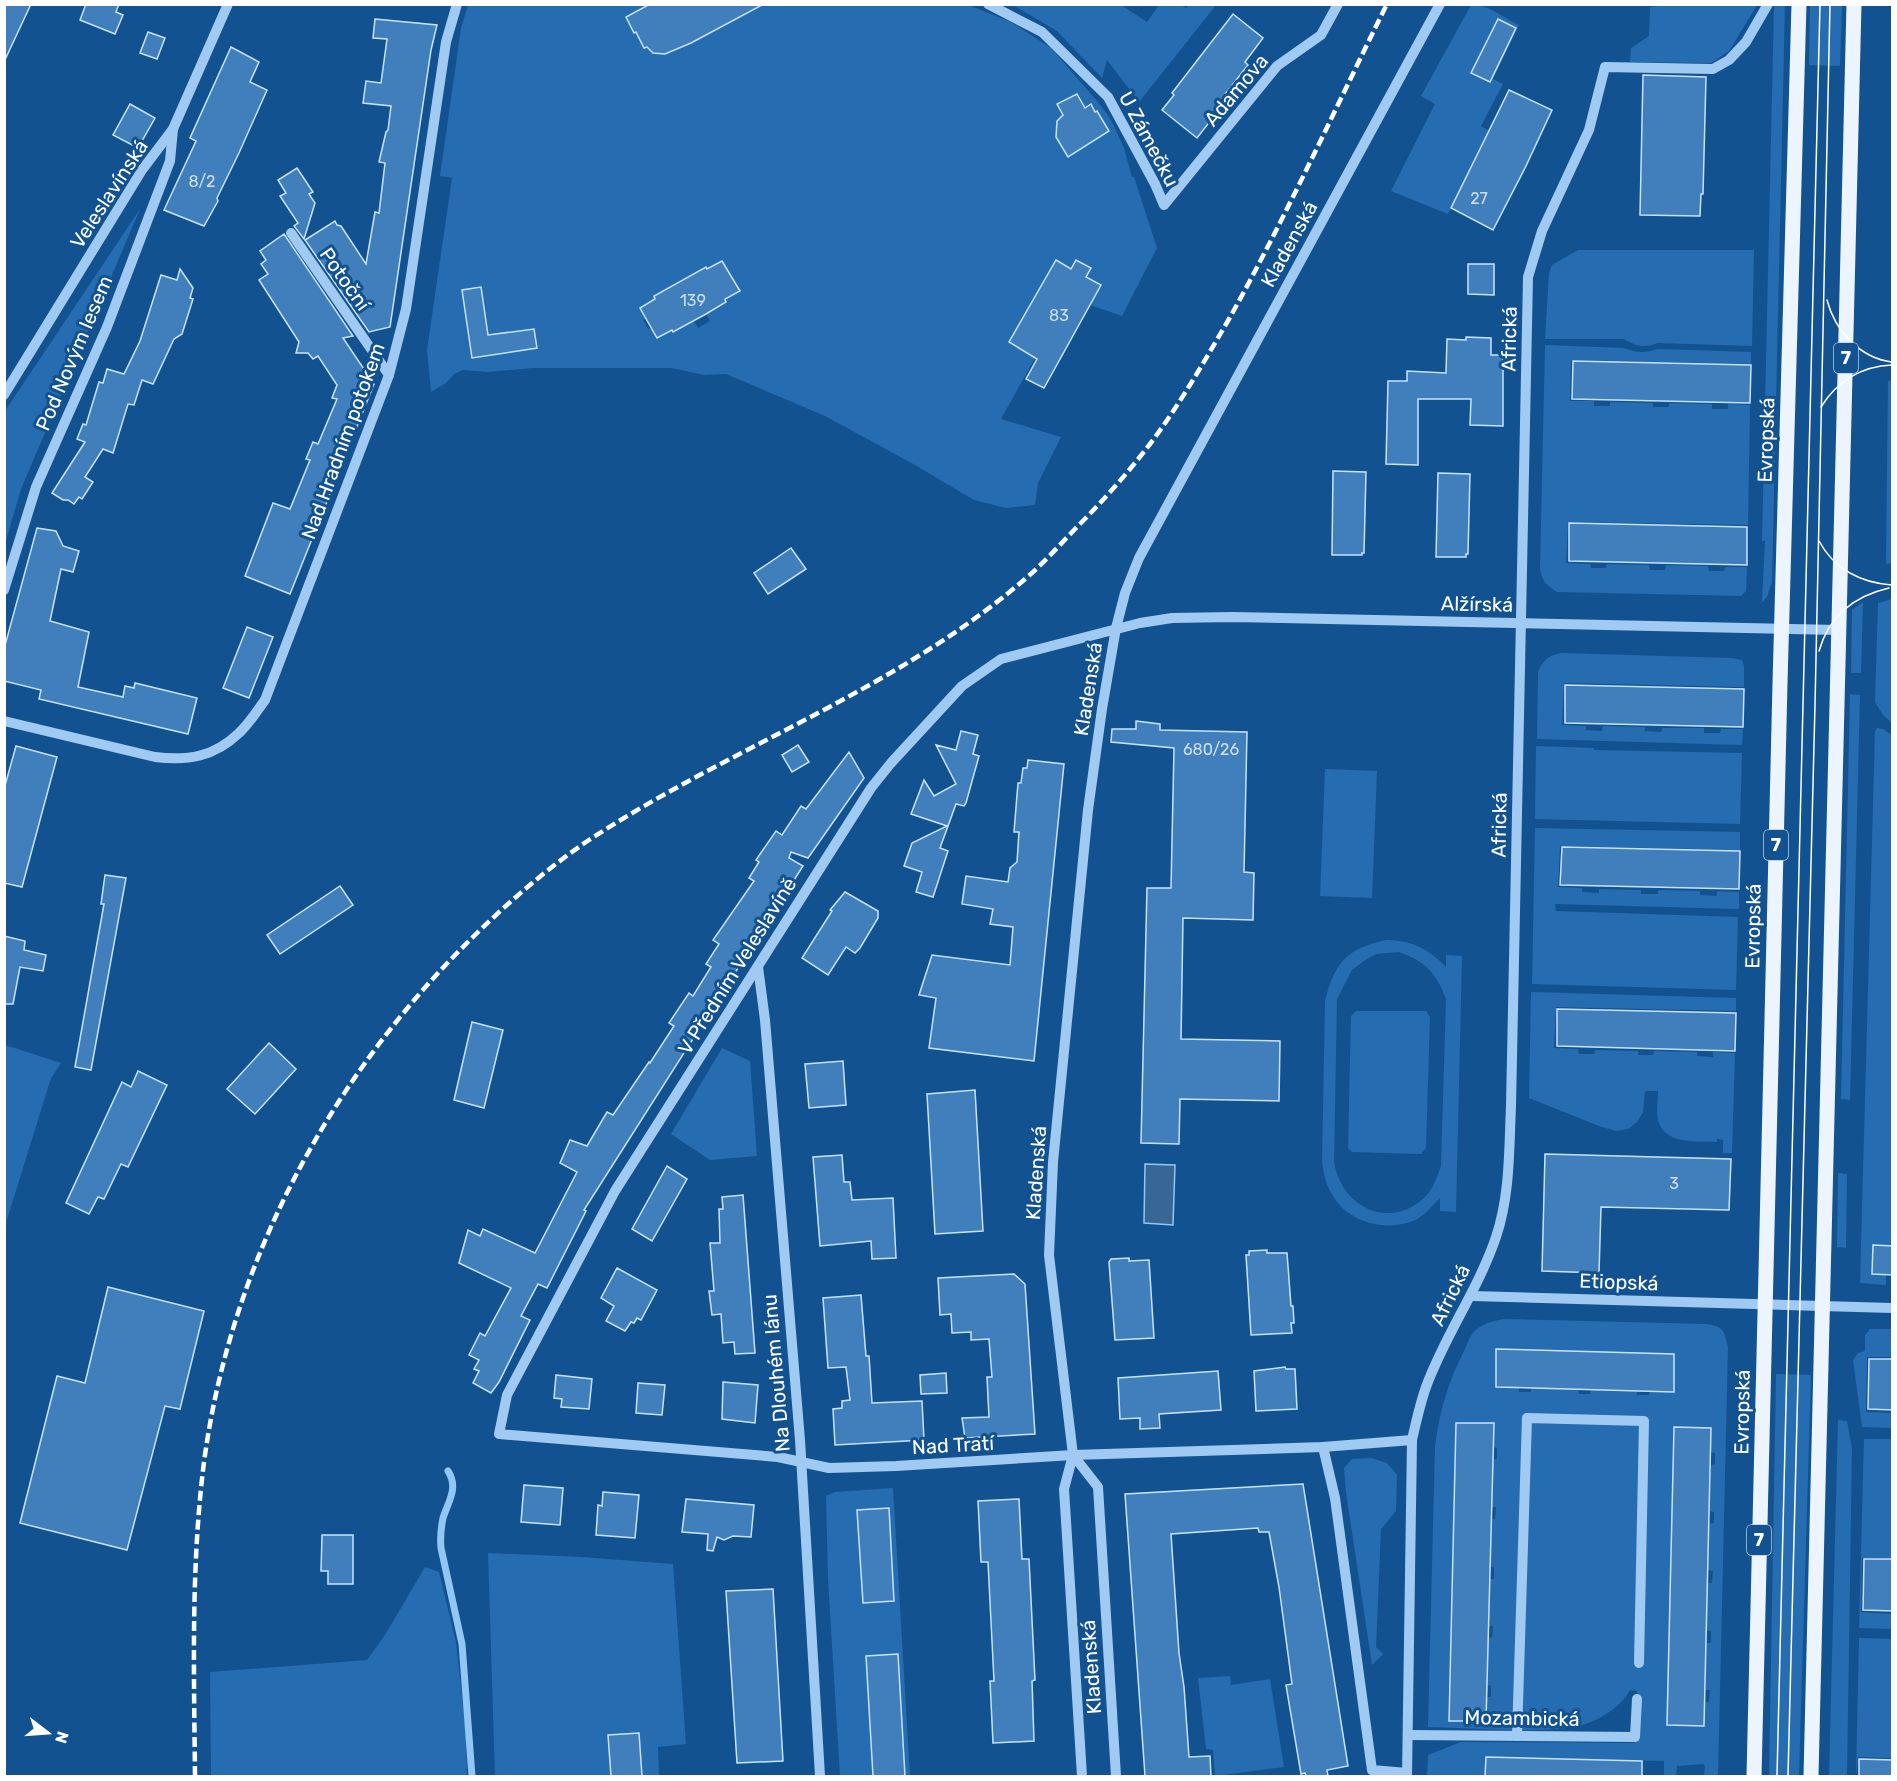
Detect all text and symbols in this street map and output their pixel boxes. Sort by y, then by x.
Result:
street label: Adamova [1199,49,1273,131]
street label: U Zámečku [1114,87,1184,191]
street label: Veleslavínská [65,135,153,253]
house number: 8/2 [189,172,216,191]
house number: 27 [1470,189,1488,208]
street label: Kladenská [1256,197,1322,291]
street label: Potoční [315,243,376,316]
street label: Pod Novým lesem [31,272,117,434]
house number: 139 [680,291,706,310]
house number: 83 [1049,306,1069,325]
street label: Africká [1496,306,1522,372]
street label: Nad Hradním potokem [296,339,390,543]
road number: 7 [1834,343,1858,373]
street label: Evropská [1753,397,1779,483]
street label: Alžírská [1441,591,1513,617]
street label: Kladenská [1069,640,1107,738]
house number: 680/26 [1183,740,1239,759]
street label: Africká [1486,792,1512,858]
road number: 7 [1764,830,1788,860]
street label: V Předním Veleslavíně [673,873,801,1059]
street label: Evropská [1740,883,1766,969]
street label: Kladenská [1021,1125,1051,1221]
house number: 3 [1669,1174,1679,1193]
street label: Africká [1425,1260,1475,1330]
street label: Etiopská [1579,1269,1659,1295]
street label: Na Dlouhém lánu [757,1293,795,1453]
street label: Evropská [1729,1369,1755,1455]
street label: Nad Tratí [911,1431,996,1459]
road number: 7 [1747,1525,1771,1555]
street label: Kladenská [1076,1619,1106,1715]
north arrow [18,1703,78,1763]
street label: Mozambická [1464,1705,1580,1731]
text: N [51,1729,73,1746]

